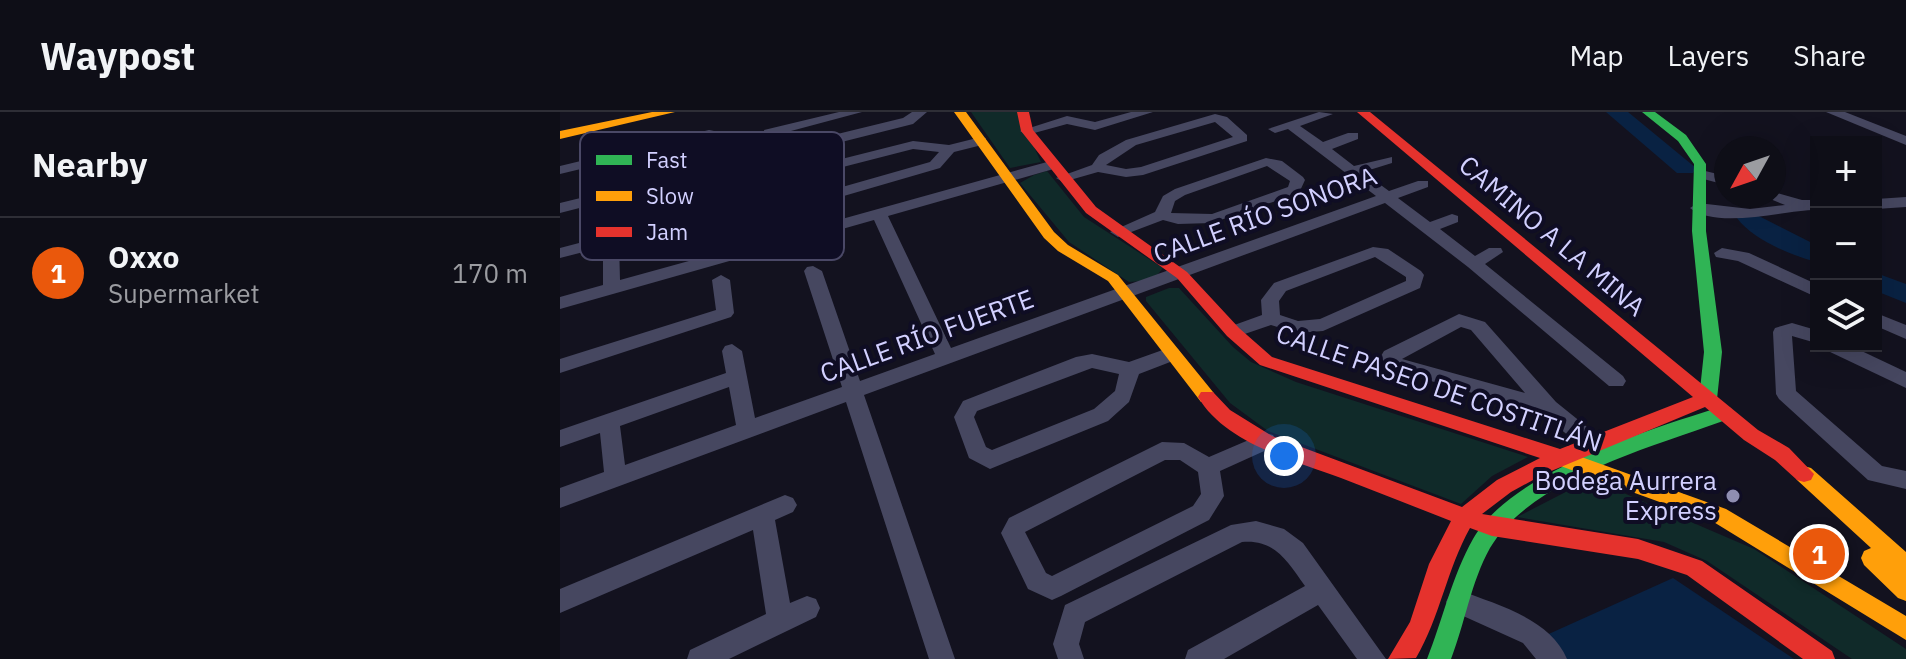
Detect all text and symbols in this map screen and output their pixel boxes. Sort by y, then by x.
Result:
text: Waypost [40,31,195,80]
text: Map [1569,37,1623,74]
text: Layers [1667,37,1749,74]
text: Share [1793,37,1866,74]
legend [580,132,844,260]
north arrow [1714,136,1786,208]
map controls [1810,136,1882,352]
button: + [1810,136,1882,208]
text: Nearby [32,142,147,186]
text: Fast [646,145,687,174]
street label: CAMINO A LA MINA [1452,147,1653,323]
street label: CALLE RÍO SONORA [1148,158,1381,270]
text: Slow [646,181,694,210]
button: − [1810,208,1882,280]
text: Jam [646,217,688,246]
text: Oxxo [108,237,179,276]
text: 1 [50,256,66,290]
text: 170 m [452,256,528,290]
text: Supermarket [108,276,260,310]
button: layers [1810,280,1882,352]
street label: CALLE RÍO FUERTE [815,281,1038,390]
street label: CALLE PASEO DE COSTITLÁN [1272,315,1607,459]
your location [1264,436,1304,476]
place label: Bodega Aurrera Express [1534,463,1717,527]
marker: Bodega Aurrera Express [1724,487,1742,505]
pin: 1 [1793,524,1845,584]

